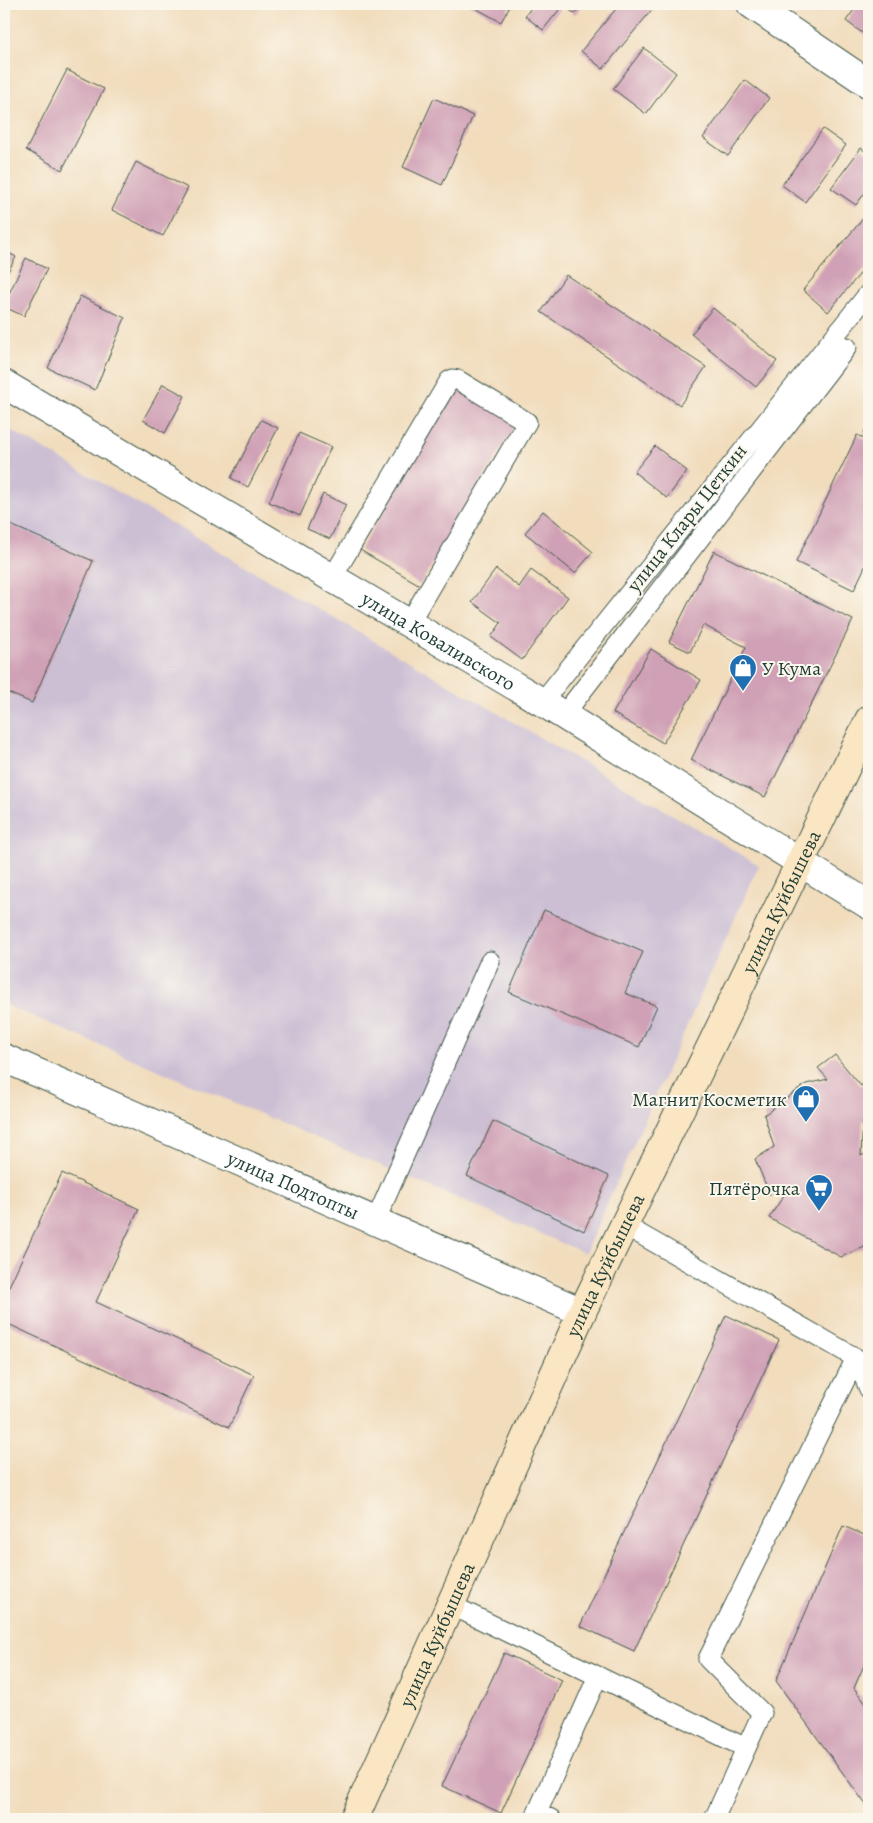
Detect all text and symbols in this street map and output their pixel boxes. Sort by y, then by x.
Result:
street label: улица Клары Цеткин [620,438,753,598]
street label: улица Коваливского [356,584,521,697]
shop icon: У Кума [728,653,758,692]
place label: У Кума [762,655,822,682]
street label: улица Куйбышева [734,825,827,979]
shop icon: Магнит Косметик [791,1084,821,1123]
place label: Магнит Косметик [632,1086,787,1113]
street label: улица Подтопты [222,1144,363,1226]
supermarket icon: Пятёрочка [804,1173,834,1212]
place label: Пятёрочка [709,1175,801,1202]
street label: улица Куйбышева [559,1188,651,1342]
street label: улица Куйбышева [392,1557,481,1712]

